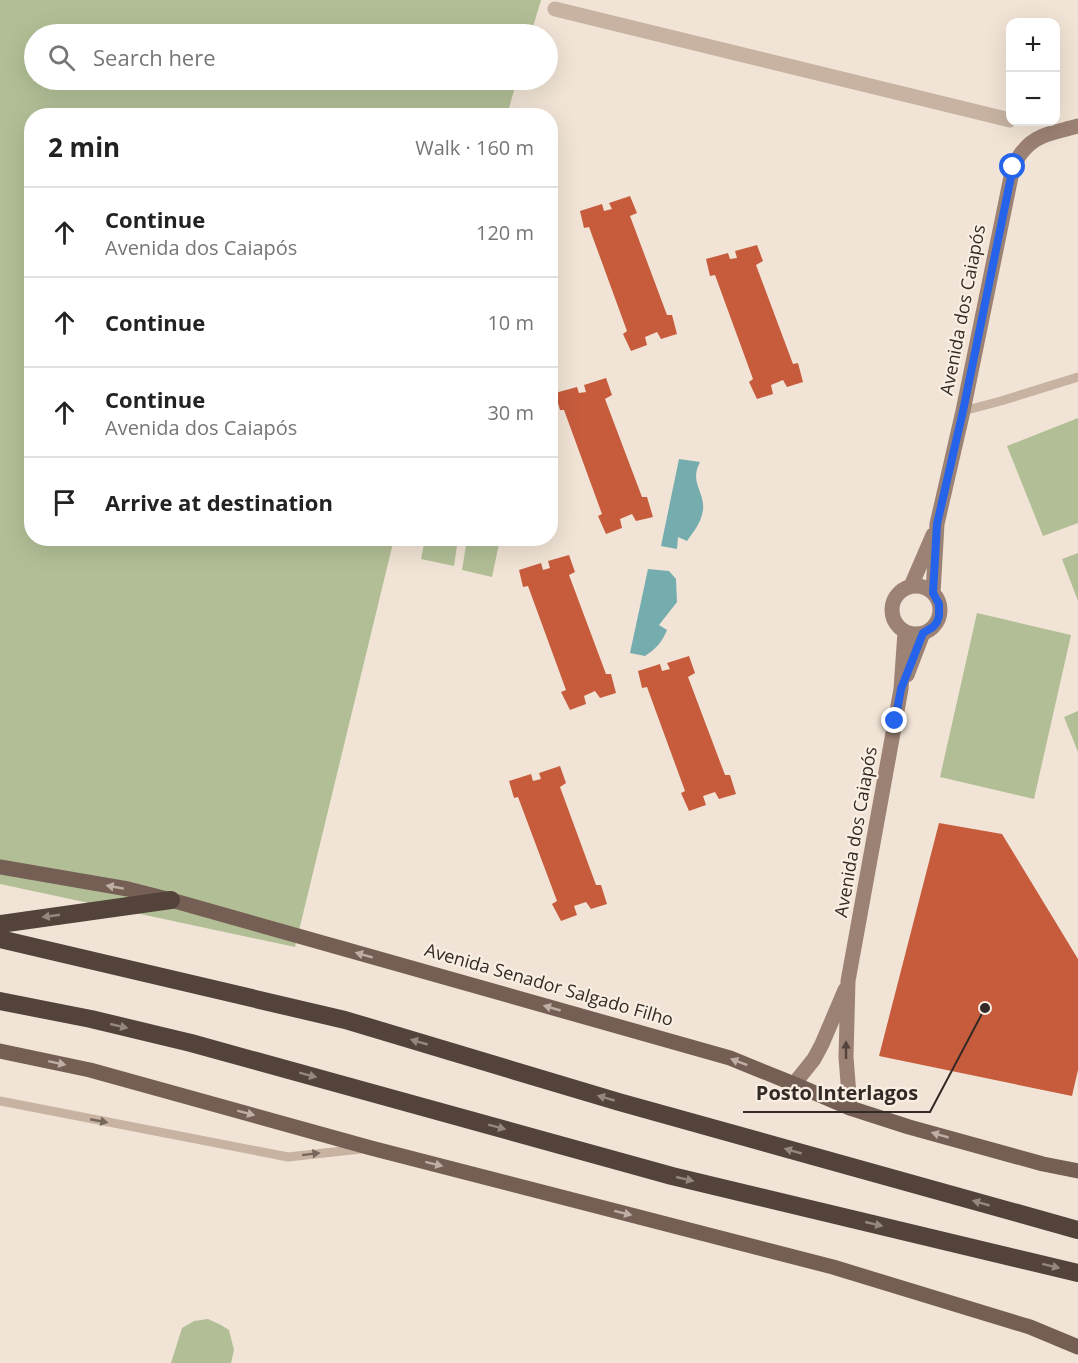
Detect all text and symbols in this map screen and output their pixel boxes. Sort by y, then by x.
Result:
map controls [1006,18,1060,126]
button: + [1006,18,1060,72]
search box [24,24,558,90]
icon: search [45,41,78,74]
text: Search here [93,42,216,72]
button: − [1006,72,1060,126]
text: 2 min [48,129,120,165]
text: Walk · 160 m [415,134,534,161]
route start [999,153,1025,179]
text: Continue [105,204,205,234]
icon: ahead [48,216,81,249]
text: 120 m [476,219,534,246]
street label: Avenida dos Caiapós [934,223,990,397]
text: Avenida dos Caiapós [105,234,297,261]
icon: ahead [48,306,81,339]
text: Continue [105,307,205,337]
text: 10 m [487,309,534,336]
text: Continue [105,384,205,414]
icon: ahead [48,396,81,429]
text: 30 m [487,399,534,426]
text: Avenida dos Caiapós [105,414,297,441]
icon: arrive [48,486,81,519]
text: Arrive at destination [105,487,333,517]
route end [881,707,907,733]
street label: Avenida dos Caiapós [828,744,882,919]
one-way arrow [106,882,125,891]
one-way arrow [41,912,60,921]
street label: Avenida Senador Salgado Filho [422,937,676,1031]
one-way arrow [355,949,373,959]
one-way arrow [543,1003,561,1012]
one-way arrow [110,1022,129,1031]
one-way arrow [410,1037,428,1046]
one-way arrow [841,1040,851,1059]
one-way arrow [730,1057,748,1066]
one-way arrow [48,1059,66,1069]
one-way arrow [299,1070,317,1080]
callout: Posto Interlagos [743,1074,930,1112]
text: Posto Interlagos [756,1079,918,1106]
one-way arrow [597,1093,615,1102]
one-way arrow [237,1108,255,1118]
one-way arrow [89,1117,108,1126]
one-way arrow [488,1123,506,1132]
one-way arrow [931,1130,949,1140]
one-way arrow [784,1145,803,1155]
one-way arrow [302,1149,321,1159]
one-way arrow [425,1160,443,1170]
one-way arrow [676,1174,694,1184]
one-way arrow [972,1198,990,1208]
one-way arrow [613,1208,632,1218]
one-way arrow [865,1219,884,1229]
one-way arrow [1042,1262,1060,1272]

